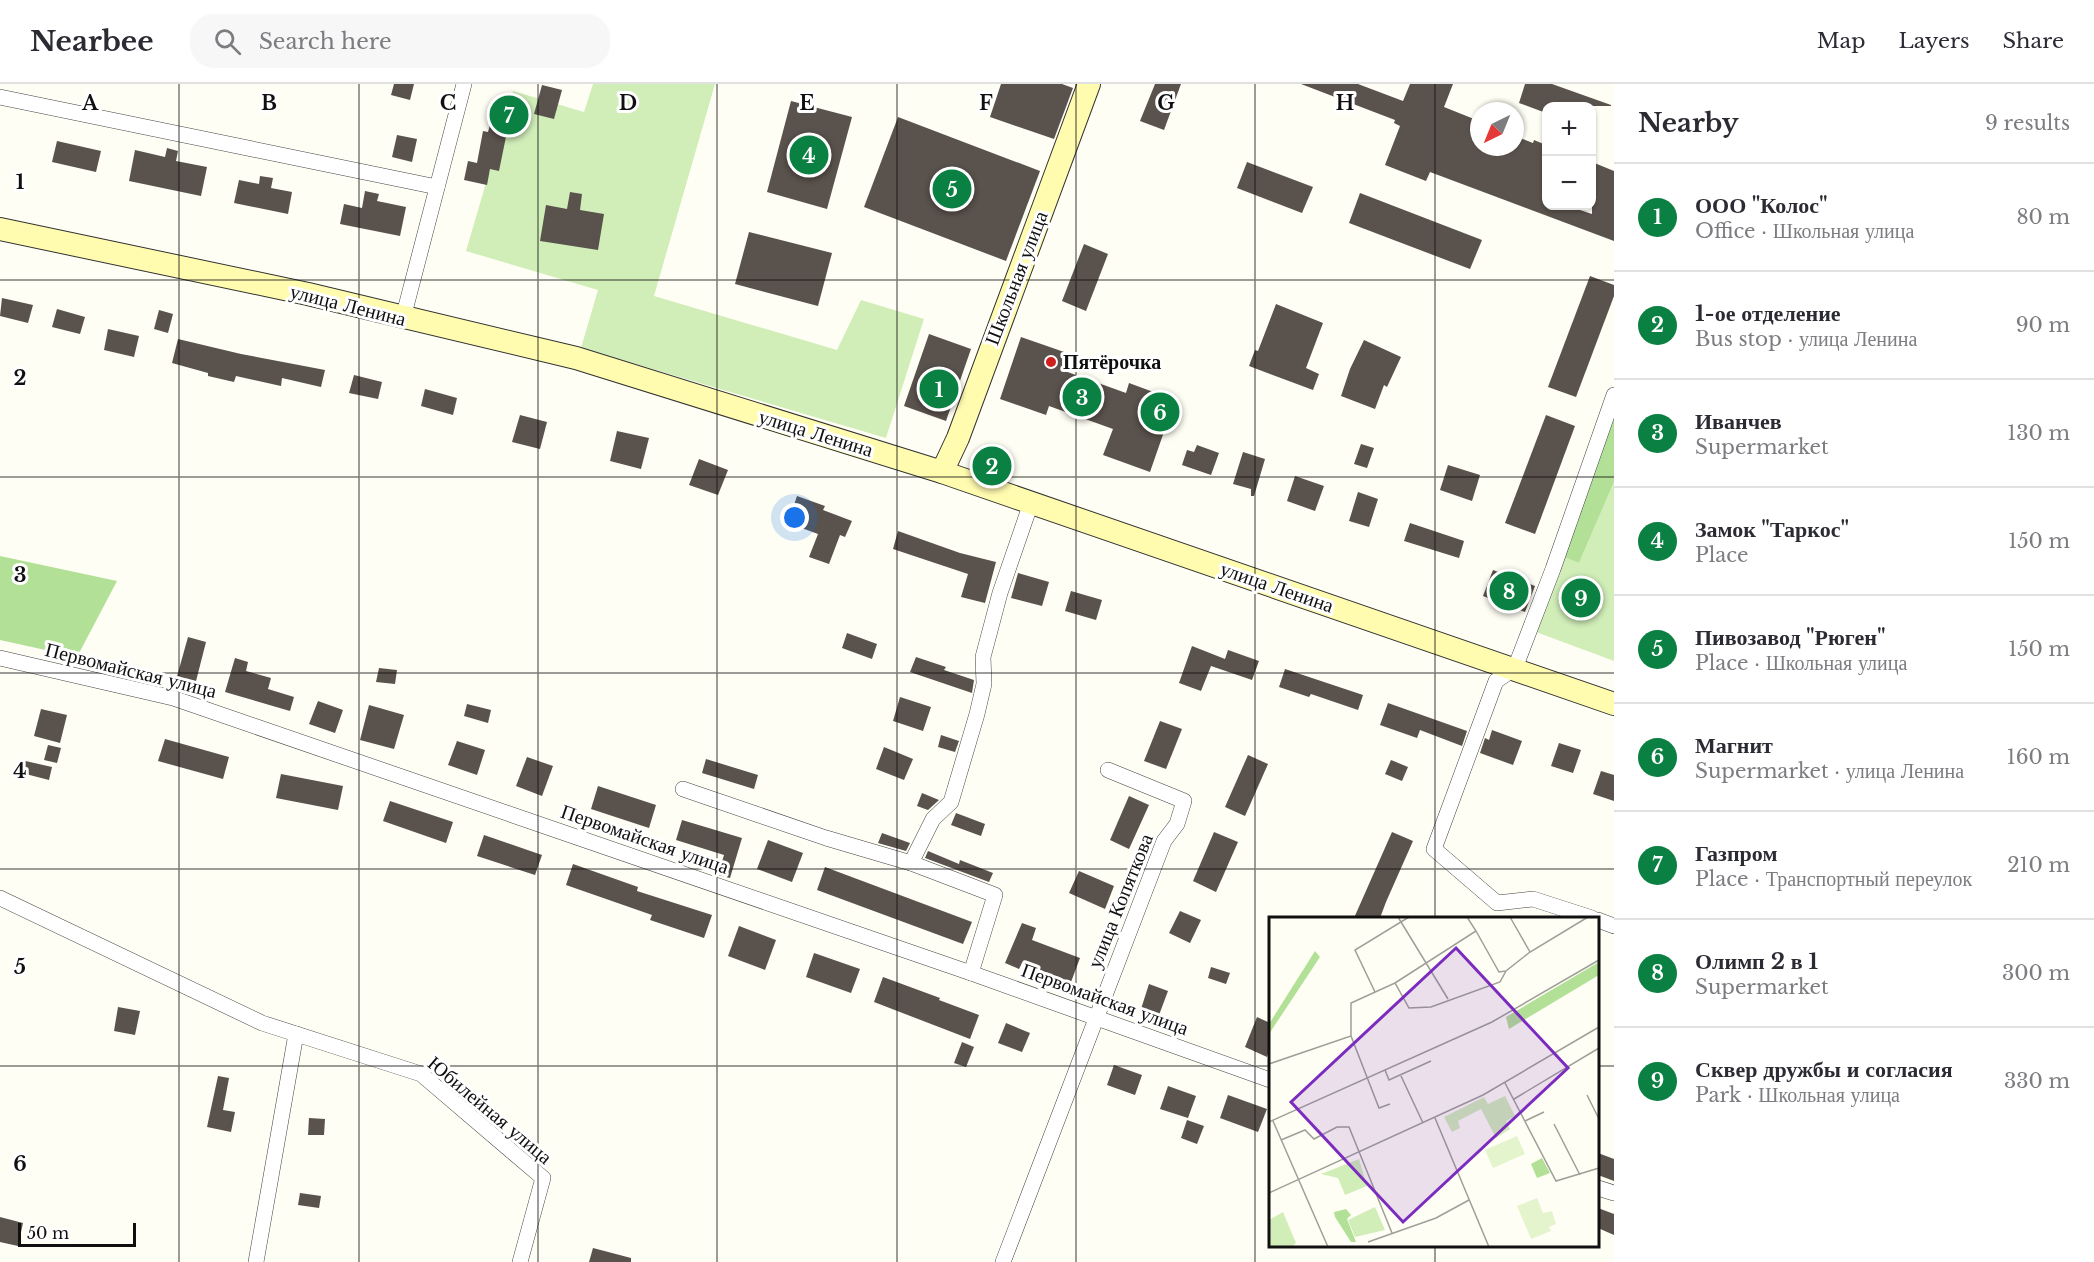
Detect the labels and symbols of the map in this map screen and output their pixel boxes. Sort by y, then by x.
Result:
text: A [81,91,99,115]
text: B [261,91,277,115]
text: C [440,91,456,115]
text: D [619,91,637,115]
text: E [799,91,815,115]
text: F [979,91,993,115]
text: G [1157,91,1175,115]
text: H [1336,91,1355,115]
pin: 7 [490,93,528,138]
north arrow [1470,102,1524,156]
pin: 4 [790,132,828,178]
pin: 5 [932,166,972,212]
text: 1 [16,170,25,194]
street label: Школьная улица [979,207,1053,348]
street label: улица Ленина [288,279,408,331]
place label: Пятёрочка [1063,350,1161,374]
marker: Пятёрочка [1044,355,1058,369]
text: 2 [13,366,27,390]
pin: 1 [920,366,958,412]
pin: 3 [1062,374,1102,420]
pin: 6 [1140,390,1180,434]
street label: улица Ленина [756,404,876,462]
pin: 2 [972,444,1012,488]
your location [780,503,809,532]
street label: улица Ленина [1217,556,1337,618]
text: 3 [14,563,26,587]
pin: 8 [1490,568,1528,614]
pin: 9 [1562,576,1600,620]
street label: Первомайская улица [43,637,219,703]
text: 4 [13,759,27,783]
street label: Первомайская улица [558,799,732,879]
street label: улица Копяткова [1082,830,1158,972]
inset map [1269,917,1599,1247]
text: 5 [14,955,26,979]
street label: Первомайская улица [1018,958,1192,1040]
street label: Юбилейная улица [423,1051,557,1169]
text: 6 [13,1152,27,1176]
scale bar [18,1220,136,1248]

